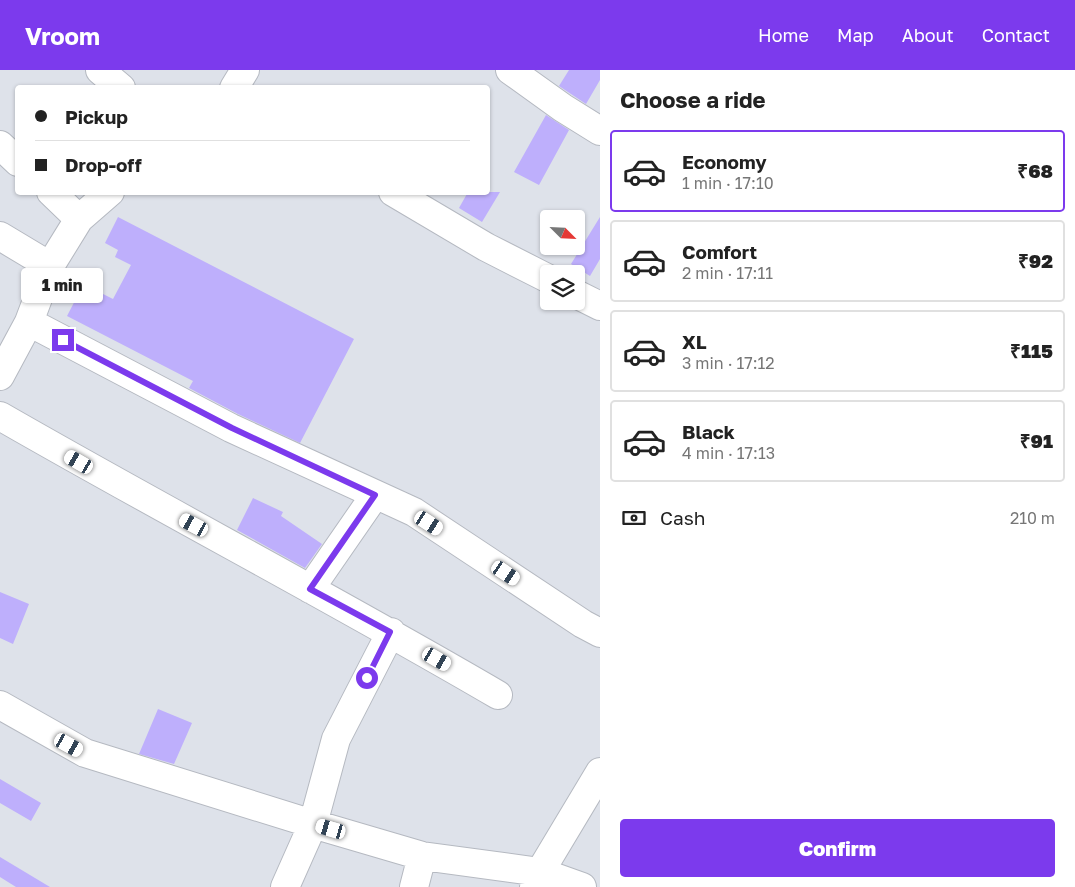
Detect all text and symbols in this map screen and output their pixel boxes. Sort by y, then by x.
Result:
text: Vroom [25,21,100,50]
text: Home [758,24,809,46]
text: Map [837,24,874,46]
text: About [902,24,954,46]
text: Contact [982,24,1050,46]
text: Choose a ride [620,86,766,113]
text: Pickup [65,105,128,128]
icon: car [622,149,667,194]
text: Economy [682,150,767,173]
text: Drop-off [65,153,142,176]
text: ₹68 [1017,159,1053,182]
text: 1 min · 17:10 [682,173,774,193]
north arrow [540,210,585,255]
map controls [540,210,585,310]
icon: car [622,239,667,284]
text: Comfort [682,240,757,263]
text: ₹92 [1018,249,1053,272]
text: 2 min · 17:11 [682,263,773,283]
button: layers [540,265,585,310]
callout: 1 min [22,268,104,302]
text: 1 min [42,275,82,295]
route end [52,329,74,351]
icon: car [622,329,667,374]
text: XL [682,330,707,353]
text: ₹115 [1010,339,1053,362]
text: 3 min · 17:12 [682,353,775,373]
icon: car [622,419,667,464]
text: Black [682,420,735,443]
text: ₹91 [1020,429,1053,452]
text: 4 min · 17:13 [682,443,775,463]
car [62,448,95,476]
icon: cash [620,504,648,532]
text: Cash [660,506,705,529]
text: 210 m [1010,508,1055,528]
car [412,509,445,537]
car [177,511,210,539]
car [489,558,522,588]
car [420,645,453,673]
route start [356,667,378,689]
car [52,731,85,759]
car [314,818,347,840]
button: Confirm [620,819,1055,877]

